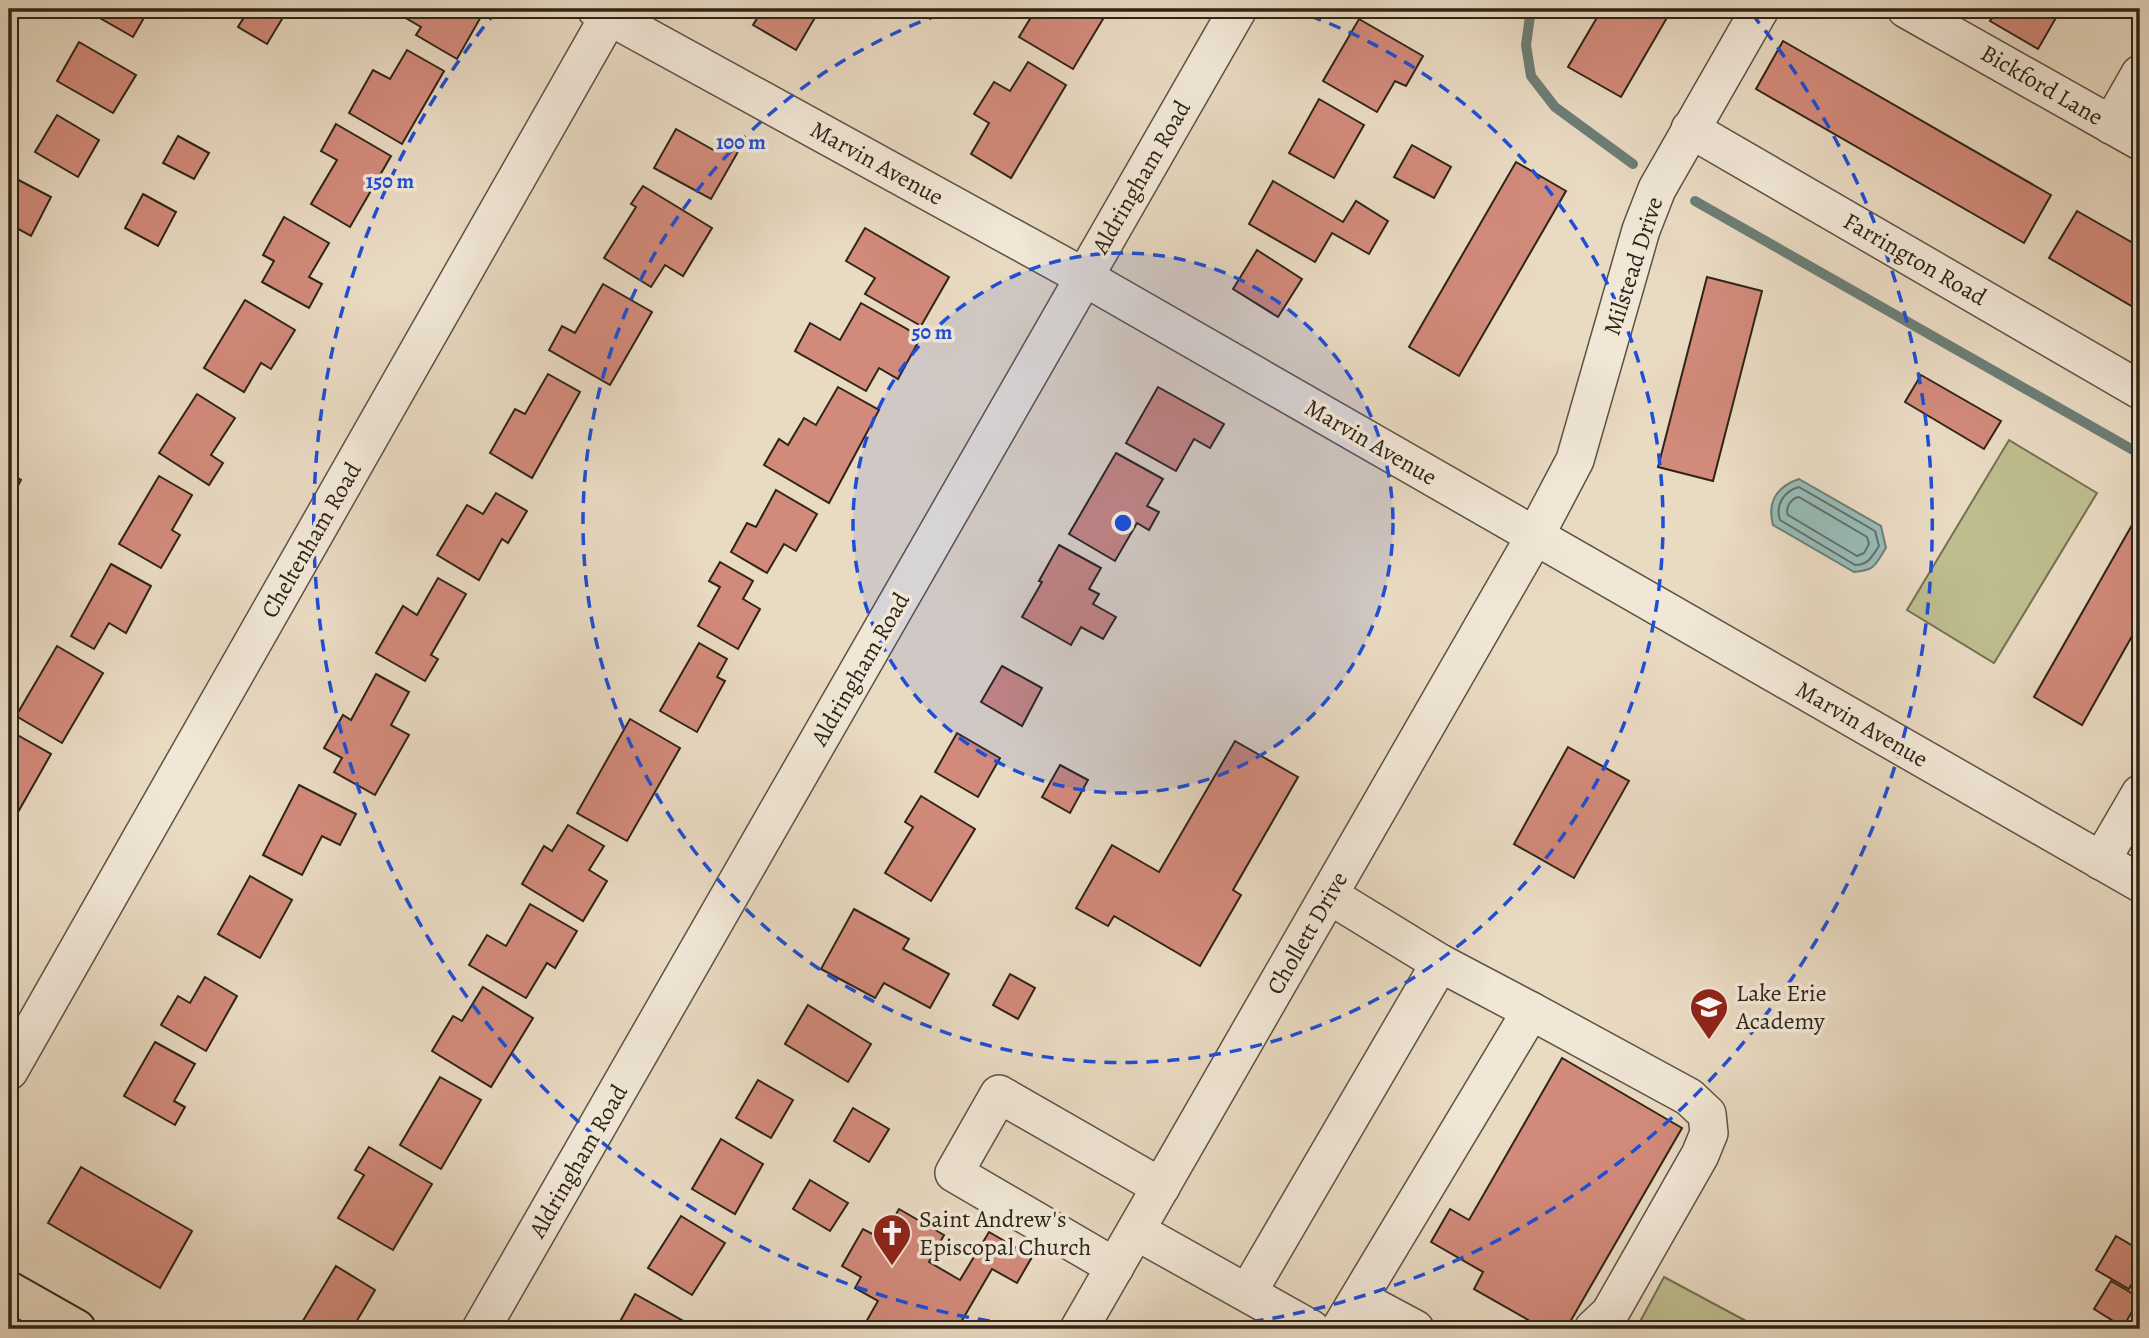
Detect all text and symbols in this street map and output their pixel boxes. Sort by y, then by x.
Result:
street label: Bickford Lane [1975,37,2109,133]
street label: Aldringham Road [1084,94,1198,260]
street label: Marvin Avenue [805,113,949,213]
text: 100 m [716,128,766,156]
text: 150 m [366,167,415,195]
street label: Milstead Drive [1596,193,1670,339]
street label: Farrington Road [1837,205,1993,313]
text: 50 m [912,318,953,346]
street label: Marvin Avenue [1299,391,1443,493]
street label: Cheltenham Road [253,456,369,624]
centre of rings [1111,511,1135,535]
street label: Aldringham Road [803,586,917,752]
street label: Marvin Avenue [1790,673,1934,775]
street label: Chollett Drive [1259,866,1355,1000]
place label: Lake Erie Academy [1735,977,1826,1037]
school or university icon: Lake Erie Academy [1688,986,1730,1041]
street label: Aldringham Road [521,1078,635,1244]
place label: Saint Andrew's Episcopal Church [919,1203,1091,1263]
church icon: Saint Andrew's Episcopal Church [871,1212,913,1267]

